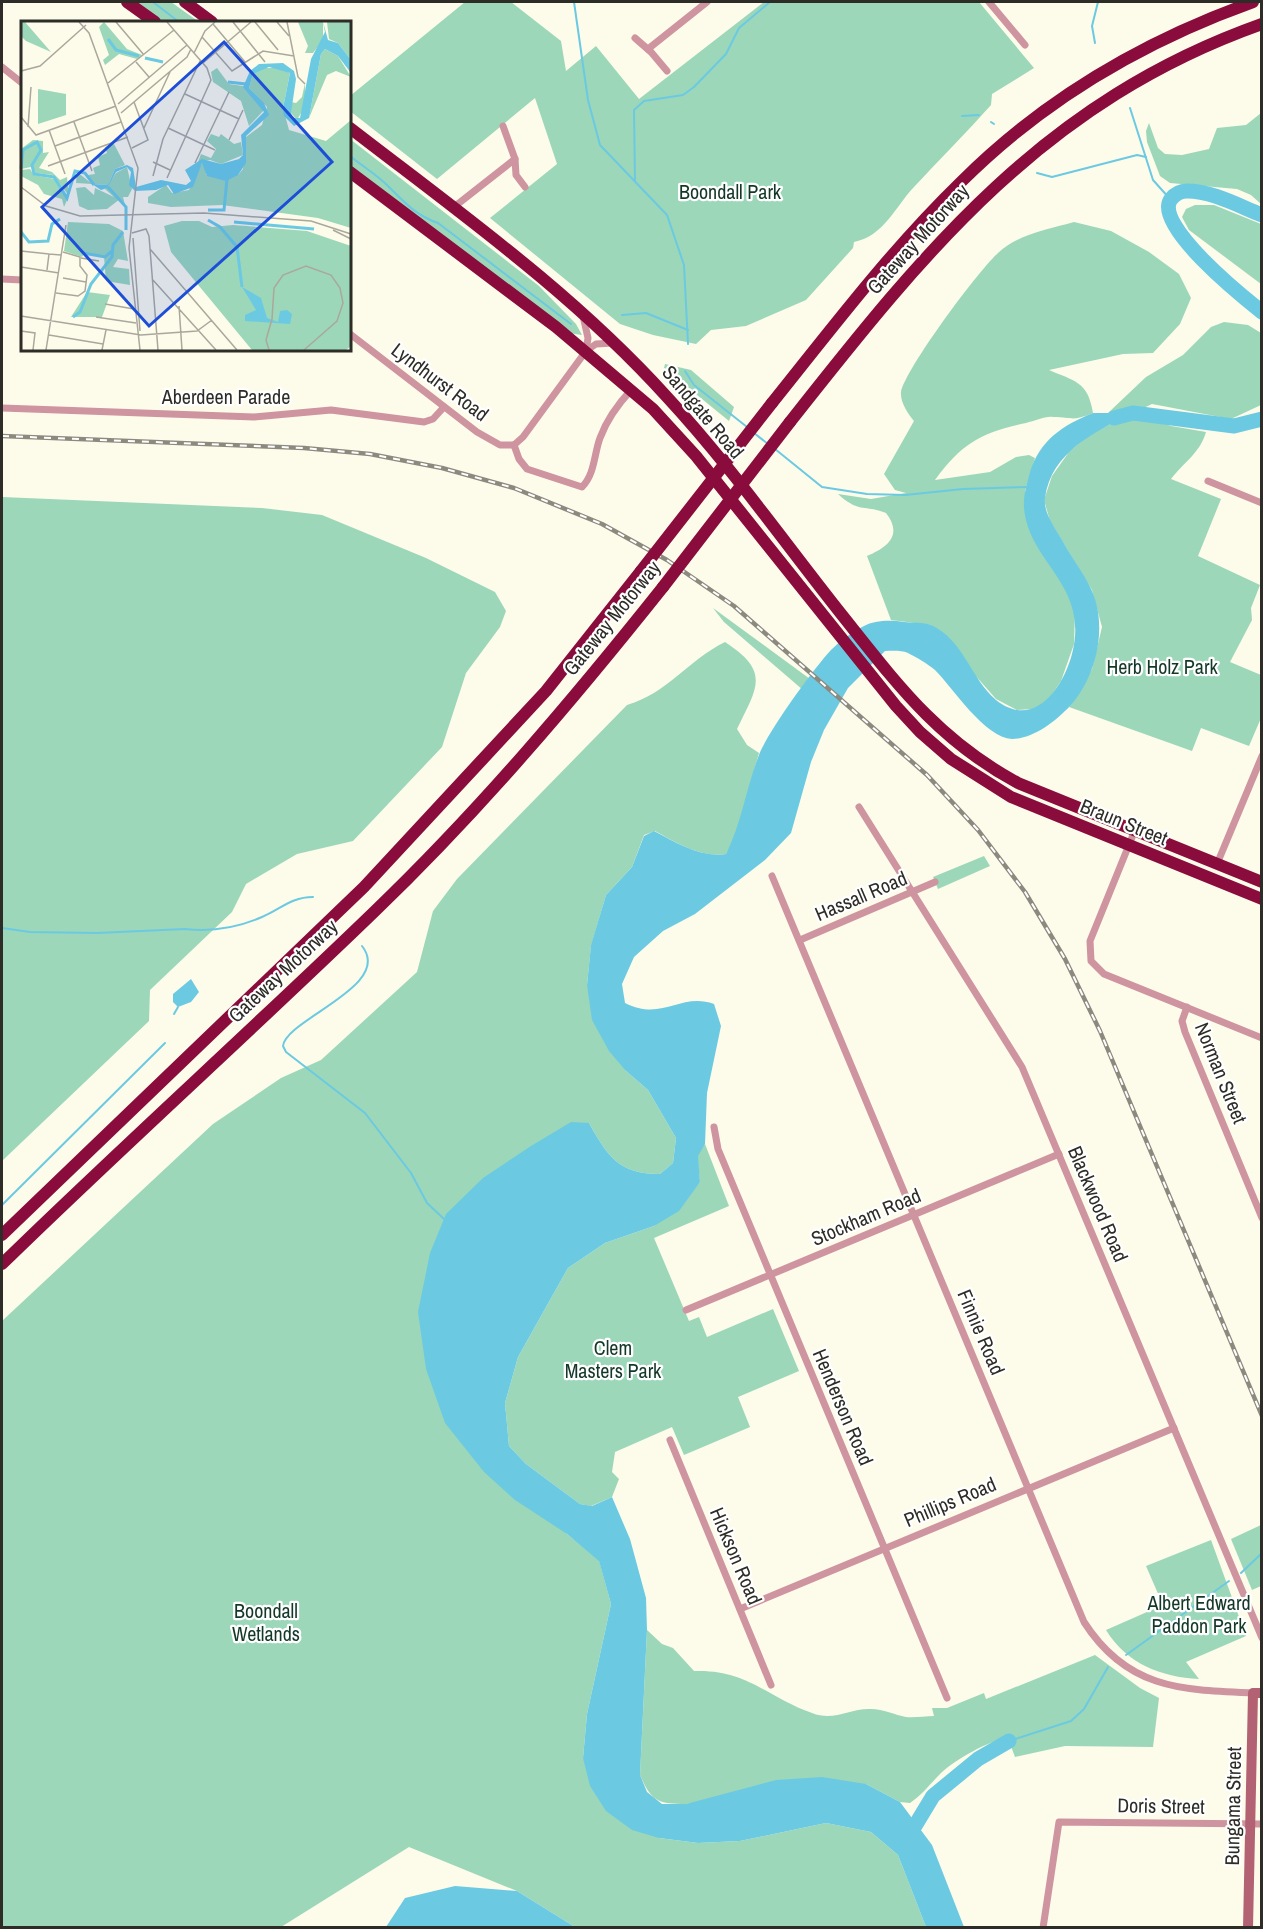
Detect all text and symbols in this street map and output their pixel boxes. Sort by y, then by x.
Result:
inset map [21,21,351,351]
street label: Gateway Motorway [861,177,975,300]
park label: Boondall Park [679,178,782,205]
street label: Lyndhurst Road [386,336,494,427]
street label: Sandgate Road [656,359,750,464]
street label: Aberdeen Parade [161,383,290,410]
street label: Gateway Motorway [557,554,667,681]
park label: Herb Holz Park [1106,653,1218,680]
street label: Braun Street [1076,792,1172,851]
street label: Hassall Road [811,864,911,927]
street label: Gateway Motorway [222,912,344,1028]
street label: Norman Street [1189,1018,1254,1128]
street label: Blackwood Road [1062,1142,1135,1266]
street label: Stockham Road [807,1181,925,1252]
street label: Finnie Road [951,1285,1012,1379]
park label: Clem Masters Park [565,1334,662,1384]
street label: Henderson Road [807,1344,880,1469]
street label: Phillips Road [900,1470,1000,1533]
street label: Hickson Road [704,1503,769,1608]
park label: Albert Edward Paddon Park [1147,1589,1251,1639]
park label: Boondall Wetlands [232,1597,300,1647]
street label: Bungama Street [1218,1746,1247,1865]
street label: Doris Street [1117,1791,1205,1820]

